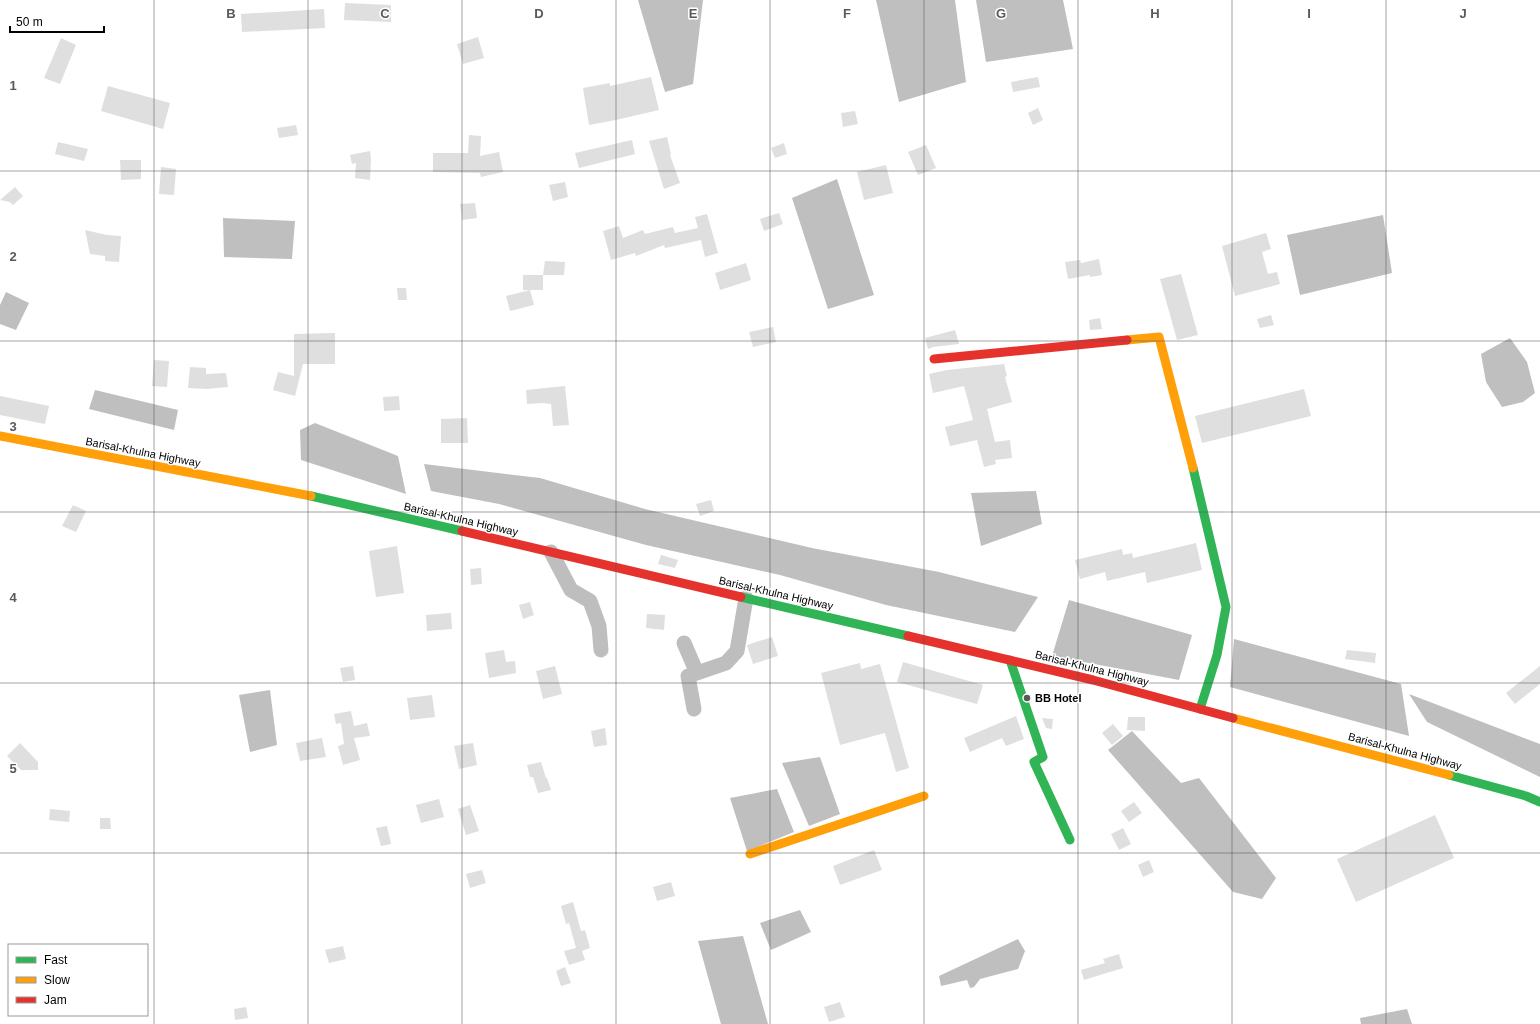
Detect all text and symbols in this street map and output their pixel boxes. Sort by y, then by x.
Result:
text: B [226,6,236,21]
text: C [380,6,390,21]
text: D [534,6,544,21]
text: E [689,6,698,21]
text: F [843,6,851,21]
text: G [996,6,1006,21]
text: H [1150,6,1160,21]
text: I [1307,6,1311,21]
text: J [1459,6,1467,21]
scale bar [10,8,104,34]
text: 50 m [16,15,43,29]
text: 1 [9,78,17,93]
text: 2 [9,249,17,264]
text: 3 [9,419,17,434]
street label: Barisal-Khulna Highway [85,435,202,469]
street label: Barisal-Khulna Highway [403,500,520,538]
street label: Barisal-Khulna Highway [718,574,835,612]
text: 4 [9,590,17,605]
street label: Barisal-Khulna Highway [1034,648,1151,688]
place label: BB Hotel [1035,692,1081,704]
marker: BB Hotel [1022,693,1032,703]
street label: Barisal-Khulna Highway [1347,730,1463,772]
text: 5 [9,761,17,776]
legend [8,944,148,1016]
text: Fast [44,953,68,967]
text: Slow [44,973,70,987]
text: Jam [44,993,67,1007]

